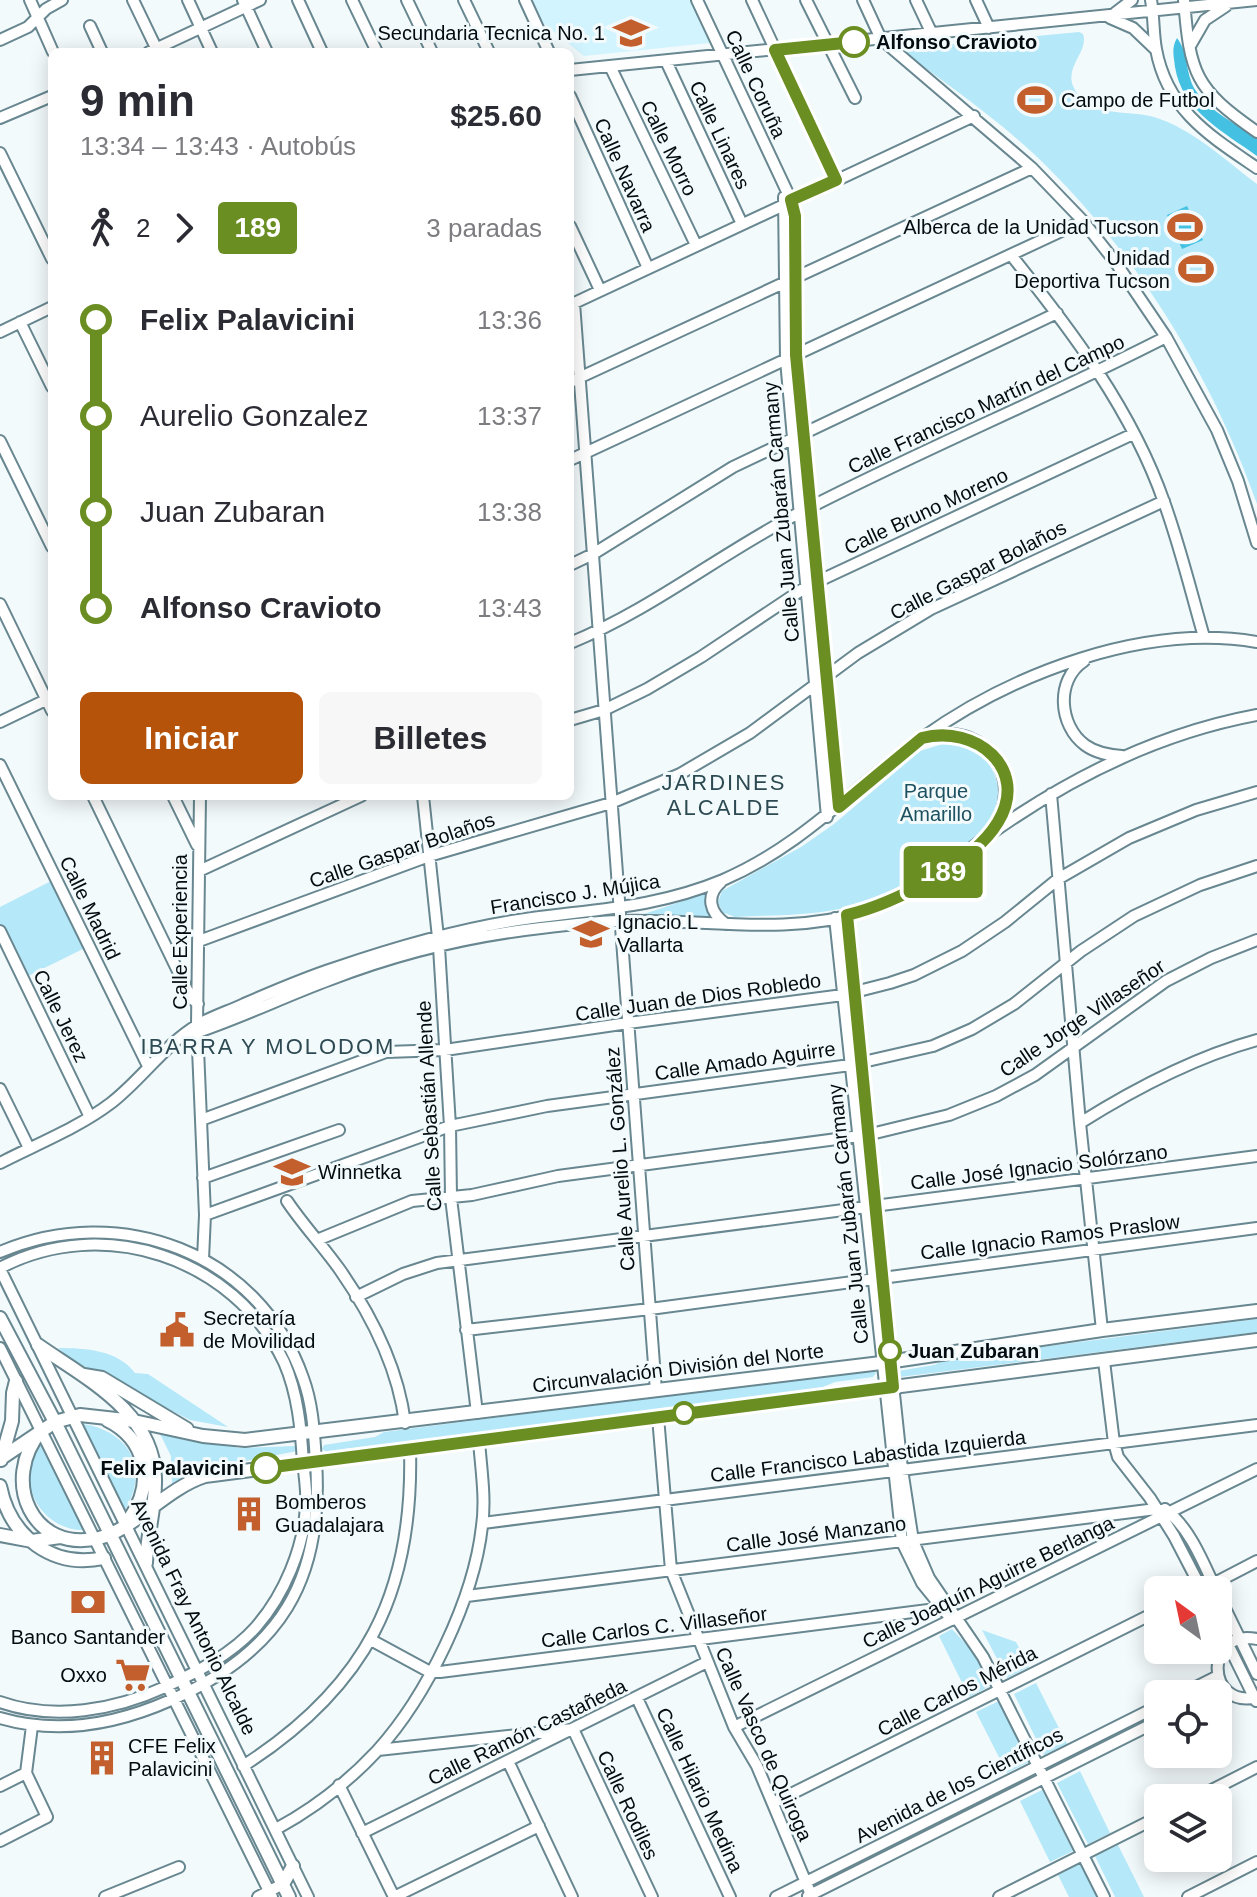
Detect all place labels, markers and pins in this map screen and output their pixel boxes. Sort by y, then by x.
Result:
school or university icon: Secundaria Tecnica No. 1 [612,14,650,52]
place label: Secundaria Tecnica No. 1 [377,22,605,44]
marker: Alfonso Cravioto [839,27,869,57]
place label: Alfonso Cravioto [876,31,1037,53]
sports icon: Campo de Futbol [1016,81,1054,119]
place label: Campo de Futbol [1061,89,1214,111]
sports icon: Alberca de la Unidad Tucson [1166,208,1204,246]
place label: Alberca de la Unidad Tucson [903,216,1159,238]
place label: Unidad Deportiva Tucson [1014,247,1170,292]
sports icon: Unidad Deportiva Tucson [1177,250,1215,288]
place label: Ignacio L Vallarta [617,911,698,956]
school or university icon: Ignacio L Vallarta [572,915,610,953]
school or university icon: Winnetka [273,1153,311,1191]
place label: Winnetka [318,1161,402,1183]
place label: Secretaría de Movilidad [203,1307,315,1352]
public building icon: Secretaría de Movilidad [158,1311,196,1349]
marker: Juan Zubaran [879,1340,901,1362]
place label: Juan Zubaran [908,1340,1039,1362]
unlabelled marker [673,1402,695,1424]
marker: Felix Palavicini [251,1453,281,1483]
place label: Felix Palavicini [101,1457,244,1479]
place label: Bomberos Guadalajara [275,1491,385,1536]
building icon: Bomberos Guadalajara [230,1495,268,1533]
bank icon: Banco Santander [69,1583,107,1621]
place label: Banco Santander [11,1626,166,1648]
supermarket icon: Oxxo [114,1656,152,1694]
place label: Oxxo [60,1664,107,1686]
place label: CFE Felix Palavicini [128,1735,216,1780]
building icon: CFE Felix Palavicini [83,1739,121,1777]

